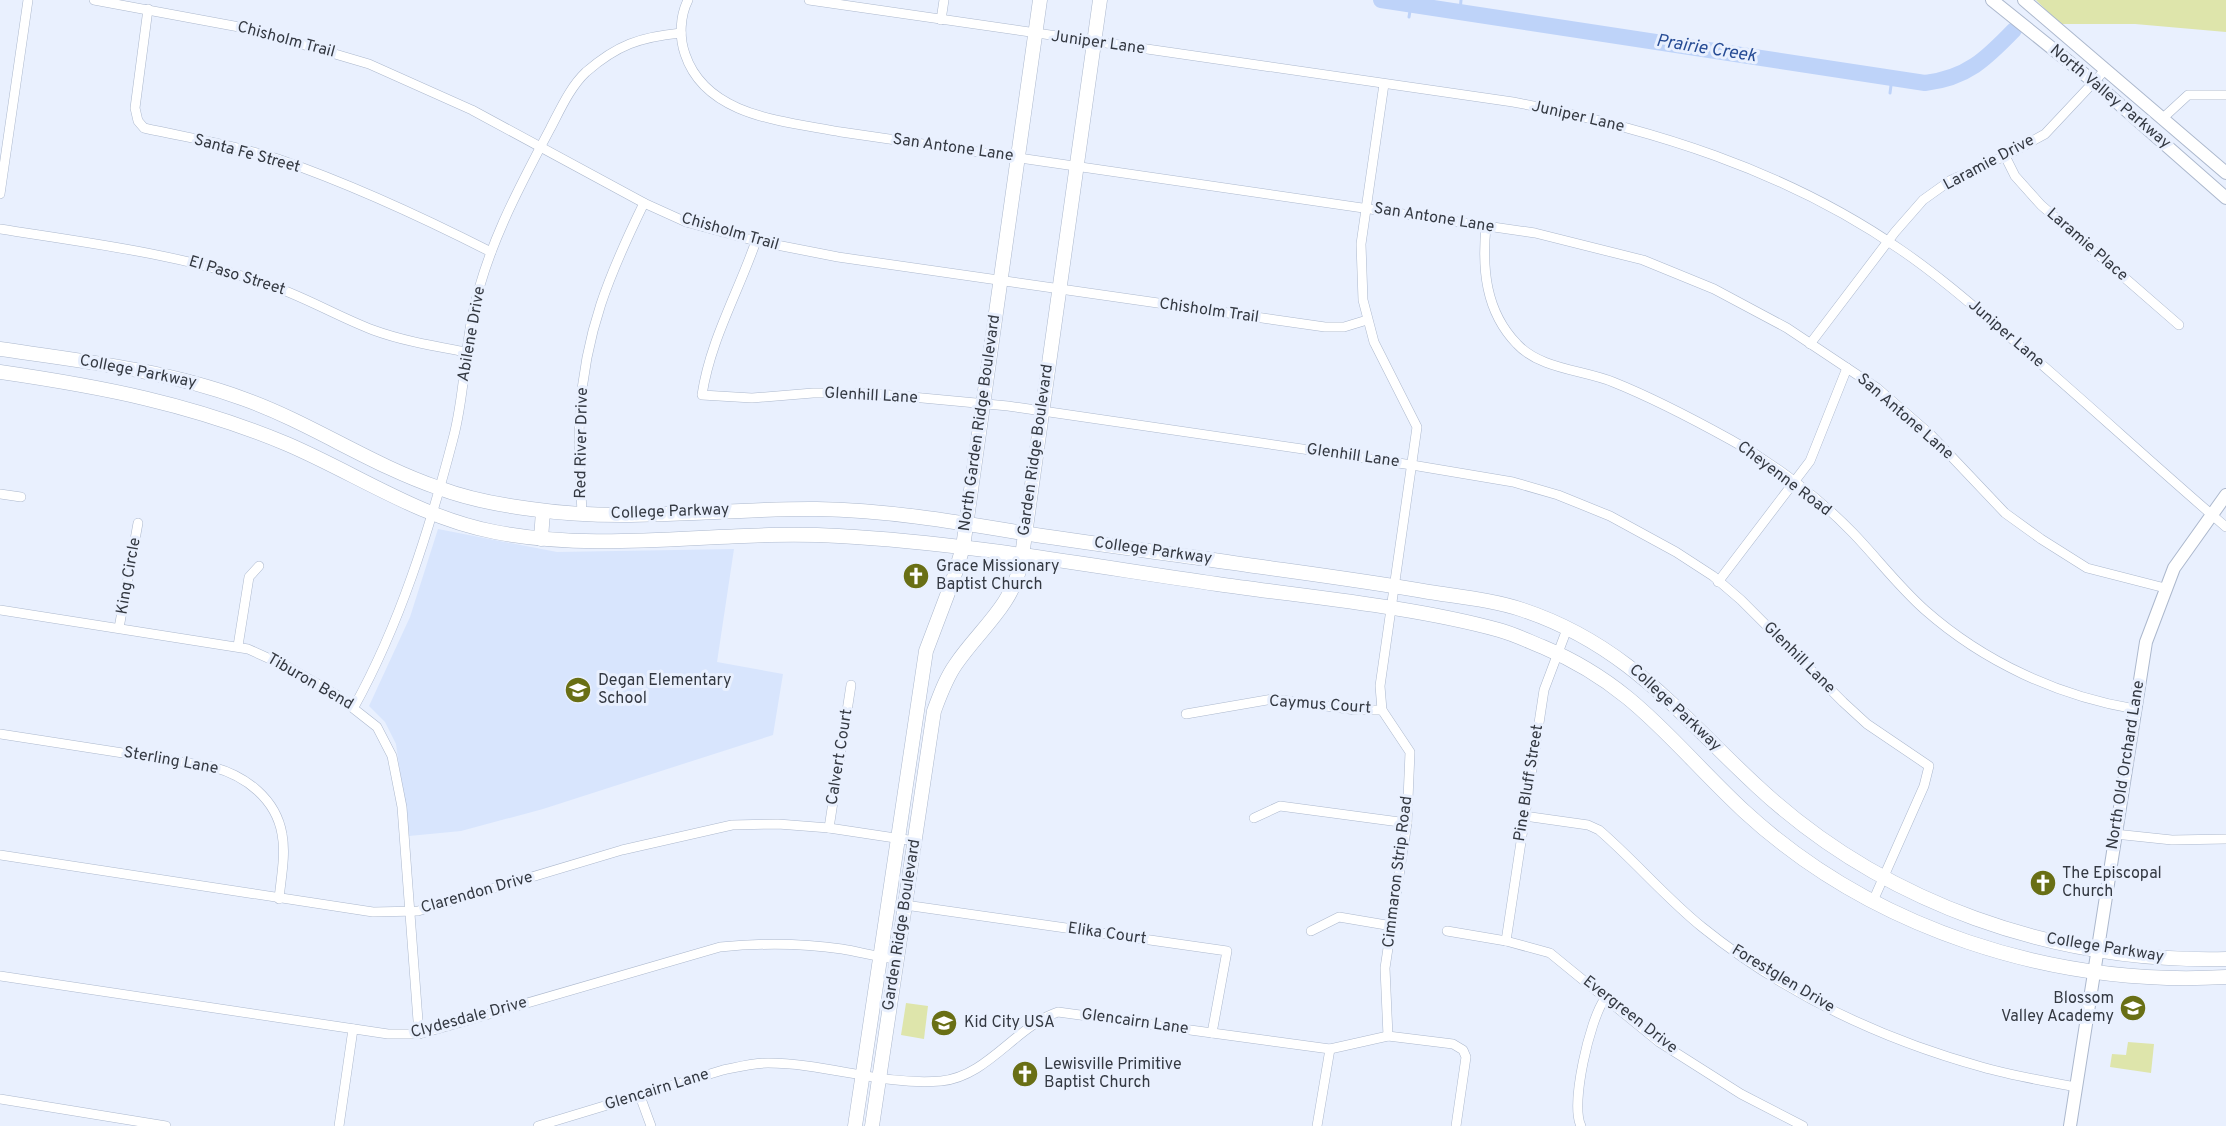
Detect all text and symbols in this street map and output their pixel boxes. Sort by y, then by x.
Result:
street label: Chisholm Trail [235,17,337,63]
street label: Juniper Lane [1050,27,1146,59]
water label: Prairie Creek [1654,30,1759,68]
street label: North Valley Parkway [2045,40,2175,154]
street label: Juniper Lane [1530,97,1626,137]
street label: Santa Fe Street [192,130,302,178]
street label: San Antone Lane [891,130,1015,166]
street label: Laramie Drive [1940,131,2038,195]
street label: San Antone Lane [1372,199,1496,237]
street label: Laramie Place [2042,204,2132,286]
street label: Chisholm Trail [679,209,781,255]
street label: El Paso Street [186,252,288,300]
street label: Abilene Drive [454,285,490,383]
street label: Chisholm Trail [1158,294,1260,328]
street label: Juniper Lane [1964,295,2048,373]
street label: North Garden Ridge Boulevard [955,313,1005,533]
street label: College Parkway [78,351,198,393]
street label: Garden Ridge Boulevard [1014,363,1058,537]
street label: San Antone Lane [1852,370,1958,464]
street label: Glenhill Lane [824,384,918,408]
street label: Red River Drive [571,387,593,499]
street label: Cheyenne Road [1733,437,1835,521]
street label: Glenhill Lane [1305,440,1401,472]
street label: College Parkway [610,500,730,524]
street label: College Parkway [1093,533,1213,569]
street label: King Circle [112,536,146,616]
place label: Grace Missionary Baptist Church [936,557,1059,595]
church icon: Grace Missionary Baptist Church [901,561,931,591]
street label: Glenhill Lane [1759,618,1839,698]
street label: Tiburon Bend [263,649,357,715]
street label: College Parkway [1625,660,1725,756]
place label: Degan Elementary School [598,671,731,709]
school or university icon: Degan Elementary School [563,675,593,705]
street label: North Old Orchard Lane [2103,679,2149,851]
street label: Caymus Court [1268,691,1372,719]
street label: Calvert Court [823,707,857,807]
street label: Pine Bluff Street [1510,723,1548,843]
street label: Sterling Lane [122,743,220,779]
street label: Cimmaron Strip Road [1379,795,1417,949]
street label: Garden Ridge Boulevard [879,838,925,1012]
place label: The Episcopal Church [2062,864,2162,902]
street label: Clarendon Drive [419,867,535,919]
church icon: The Episcopal Church [2028,868,2058,898]
street label: Elika Court [1066,919,1148,949]
street label: College Parkway [2045,929,2165,967]
street label: Forestglen Drive [1728,940,1838,1018]
street label: Evergreen Drive [1579,972,1681,1058]
place label: Blossom Valley Academy [2001,989,2114,1027]
street label: Clydesdale Drive [409,993,529,1043]
school or university icon: Blossom Valley Academy [2118,993,2148,1023]
street label: Glencairn Lane [1080,1005,1190,1039]
school or university icon: Kid City USA [929,1008,959,1038]
place label: Kid City USA [964,1013,1055,1033]
place label: Lewisville Primitive Baptist Church [1044,1055,1182,1093]
church icon: Lewisville Primitive Baptist Church [1010,1059,1040,1089]
street label: Glencairn Lane [602,1065,712,1115]

